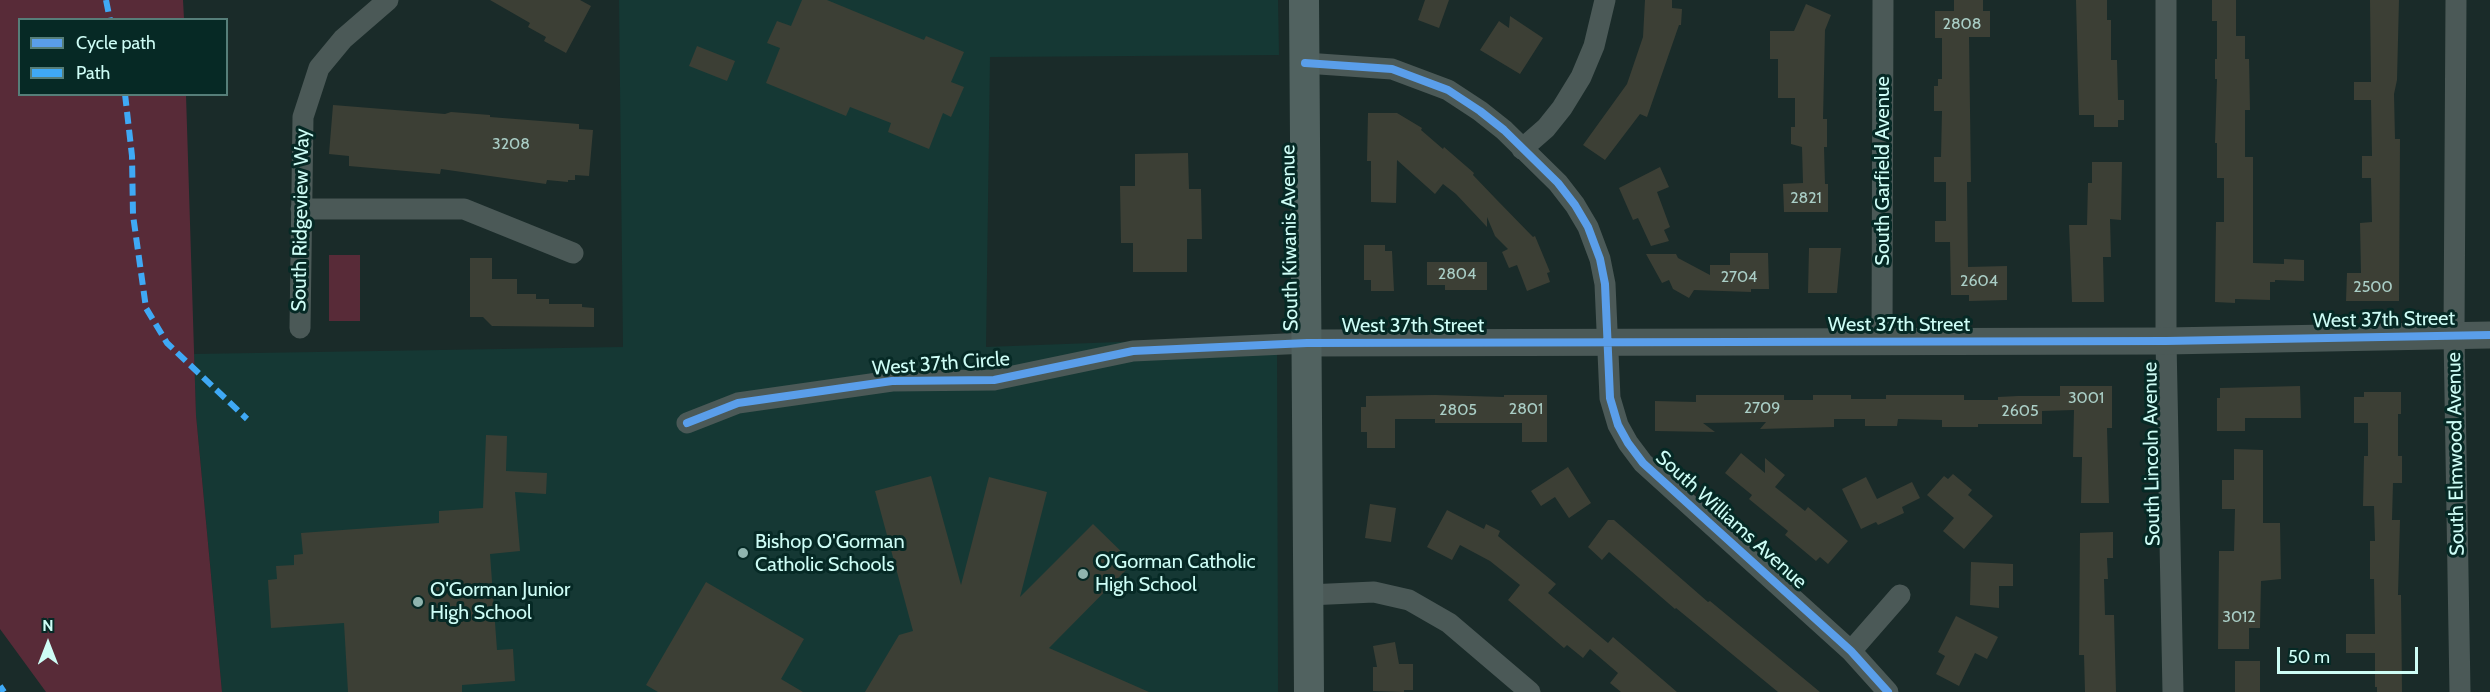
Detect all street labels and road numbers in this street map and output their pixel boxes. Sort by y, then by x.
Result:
street label: South Garfield Avenue [1871,76,1895,266]
street label: South Ridgeview Way [287,128,315,312]
street label: South Kiwanis Avenue [1276,144,1304,332]
street label: West 37th Street [2313,307,2455,333]
street label: West 37th Street [1828,313,1970,337]
street label: West 37th Street [1342,314,1484,338]
street label: West 37th Circle [871,347,1011,381]
street label: South Elmwood Avenue [2442,352,2470,556]
street label: South Lincoln Avenue [2138,362,2166,546]
street label: South Williams Avenue [1650,446,1812,594]

